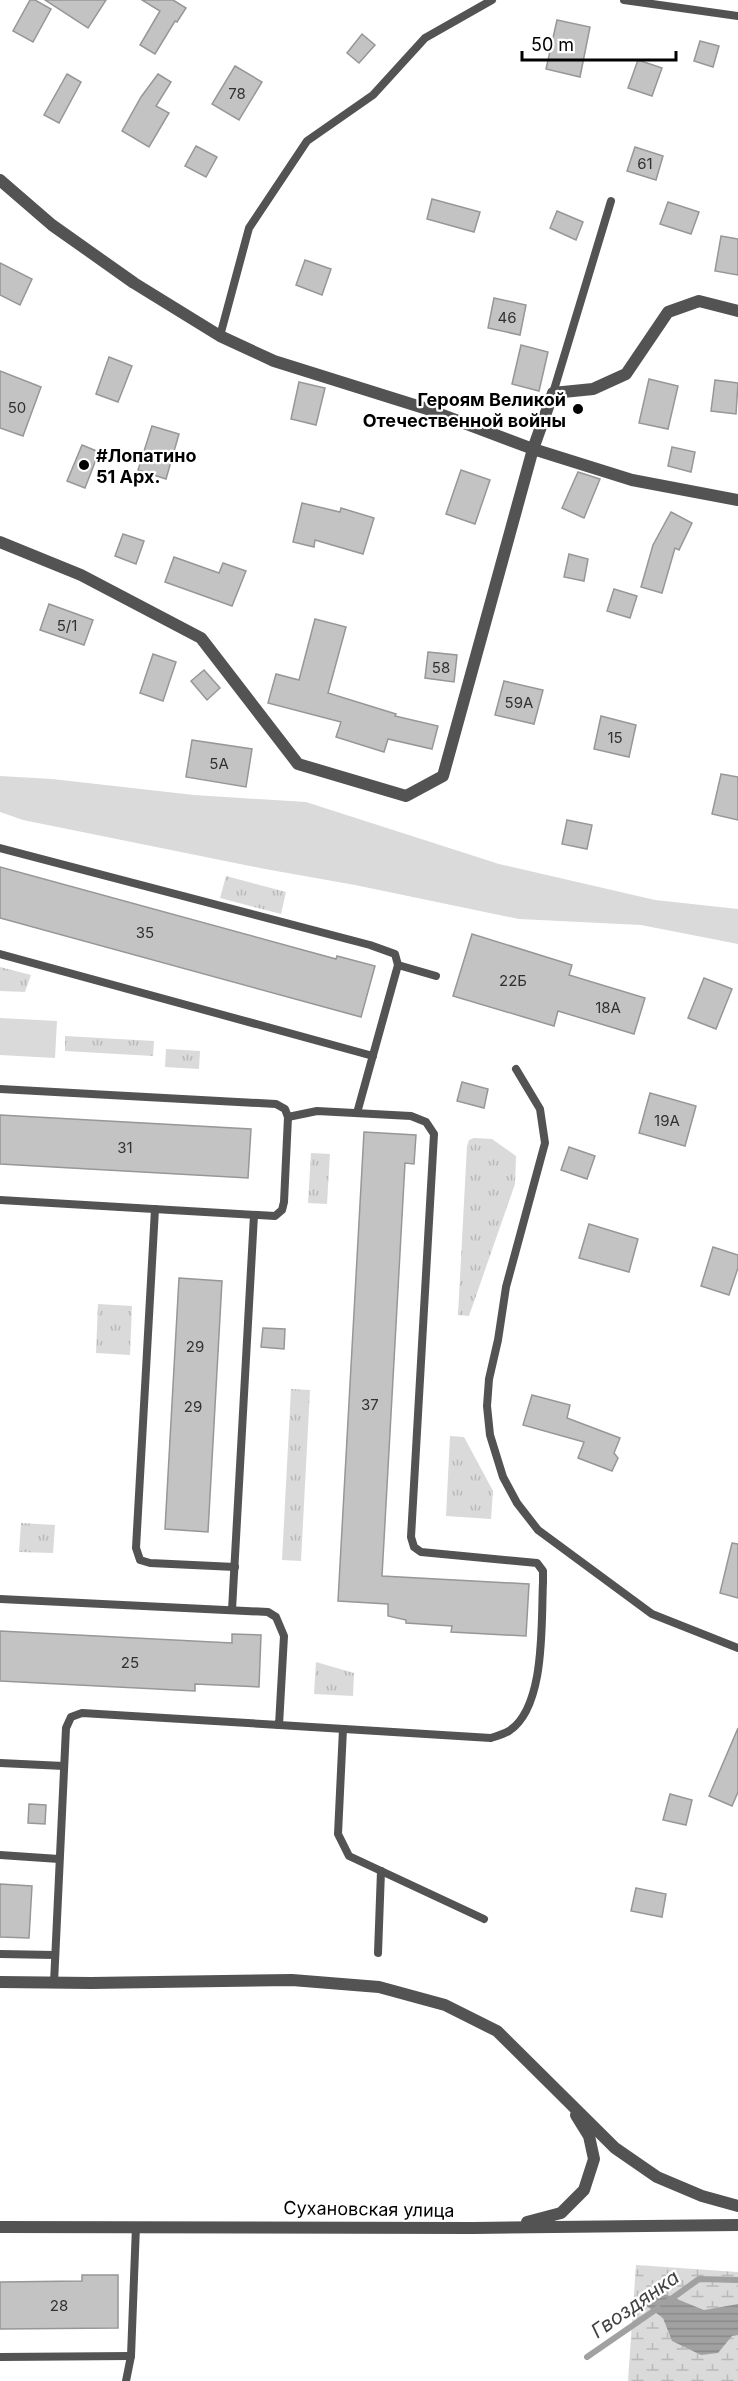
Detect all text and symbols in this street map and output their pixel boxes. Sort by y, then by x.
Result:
scale bar [522,24,676,62]
text: 50 m [531,34,574,55]
house number: 78 [228,84,246,103]
house number: 61 [637,154,653,173]
house number: 46 [498,308,517,327]
place label: Героям Великой Отечественной войны [363,389,566,431]
house number: 50 [8,398,26,417]
marker: Героям Великой Отечественной войны [571,402,585,416]
place label: #Лопатино 51 Арх. [96,445,196,487]
marker: #Лопатино 51 Арх. [77,458,91,472]
house number: 5/1 [57,616,77,635]
house number: 58 [432,658,450,677]
house number: 59А [505,693,533,712]
house number: 15 [607,728,623,747]
house number: 5А [209,754,229,773]
house number: 35 [136,923,154,942]
house number: 22Б [499,971,527,990]
house number: 18А [595,998,621,1017]
house number: 19А [654,1111,680,1130]
house number: 31 [117,1138,133,1157]
house number: 29 [186,1337,204,1356]
house number: 37 [361,1395,379,1414]
house number: 29 [184,1397,202,1416]
house number: 25 [121,1653,139,1672]
street label: Сухановская улица [283,2197,455,2221]
water label: Гвоздянка [586,2265,684,2343]
house number: 28 [50,2296,68,2315]

